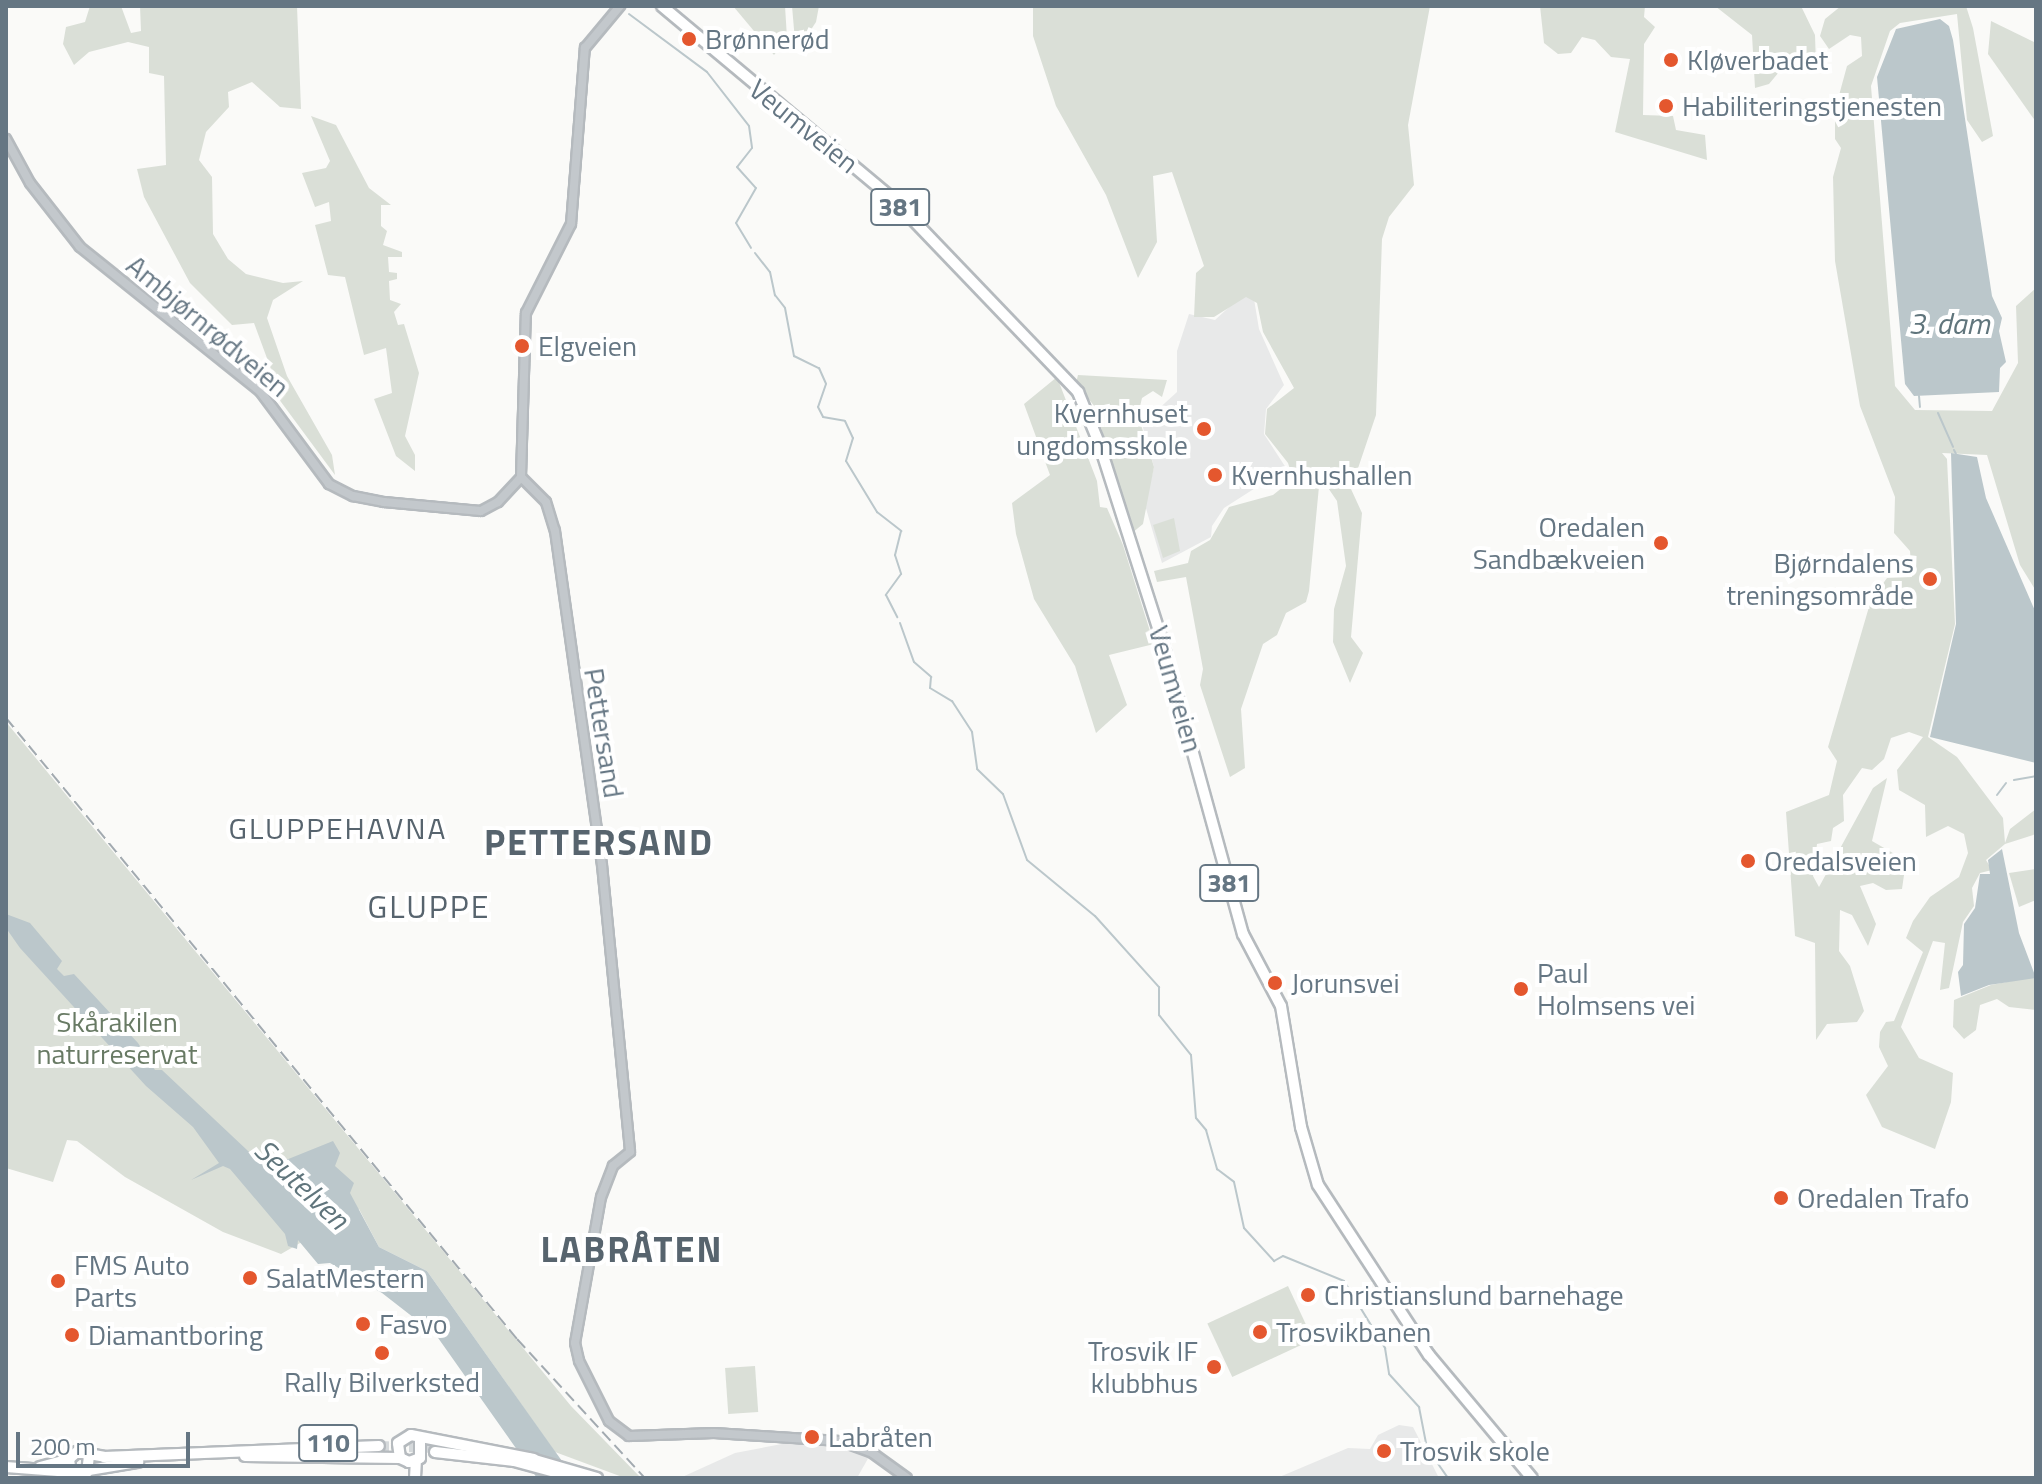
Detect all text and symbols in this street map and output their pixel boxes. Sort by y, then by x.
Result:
place label: Brønnerød [705,22,830,56]
marker: Brønnerød [680,30,698,48]
place label: Kløverbadet [1687,43,1828,77]
marker: Kløverbadet [1662,51,1680,69]
street label: Veumveien [743,72,865,180]
place label: Habiliteringstjenesten [1682,89,1942,123]
marker: Habiliteringstjenesten [1657,97,1675,115]
road number: 381 [870,185,930,229]
street label: Ambjørnrødveien [120,248,296,404]
water label: 3. dam [1908,305,1990,341]
place label: Elgveien [538,329,637,363]
marker: Elgveien [513,337,531,355]
place label: Kvernhuset ungdomsskole [1016,396,1188,462]
marker: Kvernhuset ungdomsskole [1195,420,1213,438]
place label: Kvernhushallen [1231,458,1412,492]
marker: Kvernhushallen [1206,466,1224,484]
place label: Oredalen Sandbækveien [1473,510,1645,576]
marker: Oredalen Sandbækveien [1652,534,1670,552]
place label: Bjørndalens treningsområde [1726,546,1914,612]
marker: Bjørndalens treningsområde [1921,570,1939,588]
street label: Veumveien [1142,622,1210,756]
street label: Pettersand [577,666,631,800]
district label: GLUPPEHAVNA [229,810,447,846]
district label: PETTERSAND [484,820,714,864]
place label: Oredalsveien [1764,844,1917,878]
marker: Oredalsveien [1739,852,1757,870]
road number: 381 [1199,861,1259,905]
district label: GLUPPE [368,887,490,925]
place label: Paul Holmsens vei [1537,956,1695,1022]
place label: Jorunsvei [1291,966,1400,1000]
marker: Jorunsvei [1266,974,1284,992]
marker: Paul Holmsens vei [1512,980,1530,998]
park label: Skårakilen naturreservat [37,1005,197,1071]
water label: Seutelven [247,1131,357,1237]
place label: Oredalen Trafo [1797,1181,1970,1215]
marker: Oredalen Trafo [1772,1189,1790,1207]
district label: LABRÅTEN [541,1227,723,1271]
place label: FMS Auto Parts [74,1248,190,1314]
place label: SalatMestern [266,1261,425,1295]
marker: SalatMestern [241,1269,259,1287]
marker: FMS Auto Parts [49,1272,67,1290]
place label: Christianslund barnehage [1324,1278,1624,1312]
marker: Christianslund barnehage [1299,1286,1317,1304]
place label: Fasvo [379,1307,448,1341]
marker: Fasvo [354,1315,372,1333]
place label: Trosvikbanen [1276,1315,1431,1349]
place label: Diamantboring [88,1318,263,1352]
marker: Trosvikbanen [1251,1323,1269,1341]
marker: Diamantboring [63,1326,81,1344]
place label: Trosvik IF klubbhus [1088,1334,1198,1400]
marker: Rally Bilverksted [373,1344,391,1362]
marker: Trosvik IF klubbhus [1205,1358,1223,1376]
place label: Rally Bilverksted [284,1365,480,1399]
scale bar [20,1416,194,1466]
place label: Labråten [828,1420,933,1454]
road number: 110 [298,1421,358,1465]
text: 200 m [30,1428,96,1464]
marker: Labråten [803,1428,821,1446]
place label: Trosvik skole [1400,1434,1550,1468]
marker: Trosvik skole [1375,1442,1393,1460]

